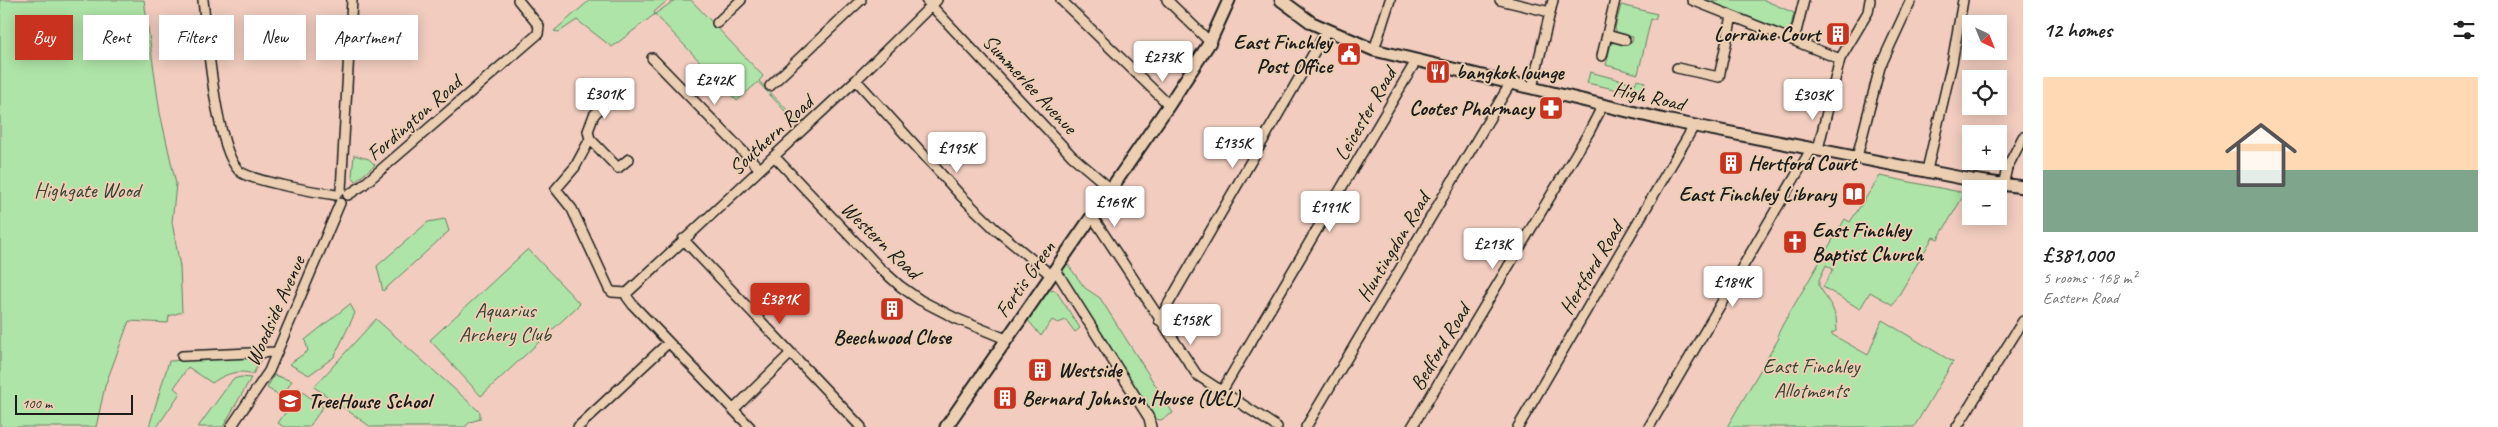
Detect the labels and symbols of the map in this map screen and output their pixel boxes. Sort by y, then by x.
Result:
north arrow [1962,15,2008,60]
place label: Lorraine Court [1714,21,1823,47]
building icon: Lorraine Court [1825,21,1851,47]
street label: Summerlee Avenue [977,29,1084,141]
place label: East Finchley Post Office [1233,29,1334,79]
pin: £273K [1128,41,1198,83]
public building icon: East Finchley Post Office [1336,41,1362,67]
restaurant icon: bangkok lounge [1425,59,1451,85]
place label: bangkok lounge [1456,59,1566,85]
street label: Leicester Road [1328,60,1404,165]
pin: £242K [680,64,750,106]
street label: Fordington Road [361,67,470,166]
street label: High Road [1611,75,1690,117]
pin: £301K [570,78,640,120]
pin: £303K [1778,78,1848,121]
street label: Southern Road [723,87,821,181]
place label: Cootes Pharmacy [1409,95,1536,121]
pharmacy icon: Cootes Pharmacy [1538,95,1564,121]
pin: £135K [1198,126,1268,169]
pin: £195K [922,132,992,174]
building icon: Hertford Court [1718,150,1744,176]
place label: Hertford Court [1748,150,1859,176]
park label: Highgate Wood [34,177,144,203]
place label: East Finchley Library [1679,181,1838,208]
library icon: East Finchley Library [1841,181,1867,207]
street label: Huntingdon Road [1350,185,1438,306]
pin: £169K [1080,186,1150,228]
pin: £191K [1295,190,1365,233]
street label: Western Road [836,196,929,287]
street label: Hertford Road [1553,215,1630,319]
place label: East Finchley Baptist Church [1812,217,1924,267]
pin: £213K [1458,228,1528,270]
church icon: East Finchley Baptist Church [1782,229,1808,255]
street label: Fortis Green [989,235,1061,323]
street label: Woodside Avenue [239,250,312,370]
pin: £184K [1698,266,1768,308]
pin: £381K [745,282,815,325]
building icon: Beechwood Close [879,296,905,322]
street label: Bedford Road [1404,296,1478,395]
park label: Aquarius Archery Club [459,297,553,347]
pin: £158K [1156,304,1226,346]
place label: Beechwood Close [833,324,953,350]
park label: East Finchley Allotments [1763,353,1861,403]
building icon: Westside [1027,357,1053,383]
place label: Westside [1058,357,1124,383]
building icon: Bernard Johnson House (UCL) [992,385,1018,411]
place label: Bernard Johnson House (UCL) [1022,385,1242,411]
school or university icon: TreeHouse School [277,388,303,414]
place label: TreeHouse School [308,388,435,414]
scale bar [15,392,132,415]

